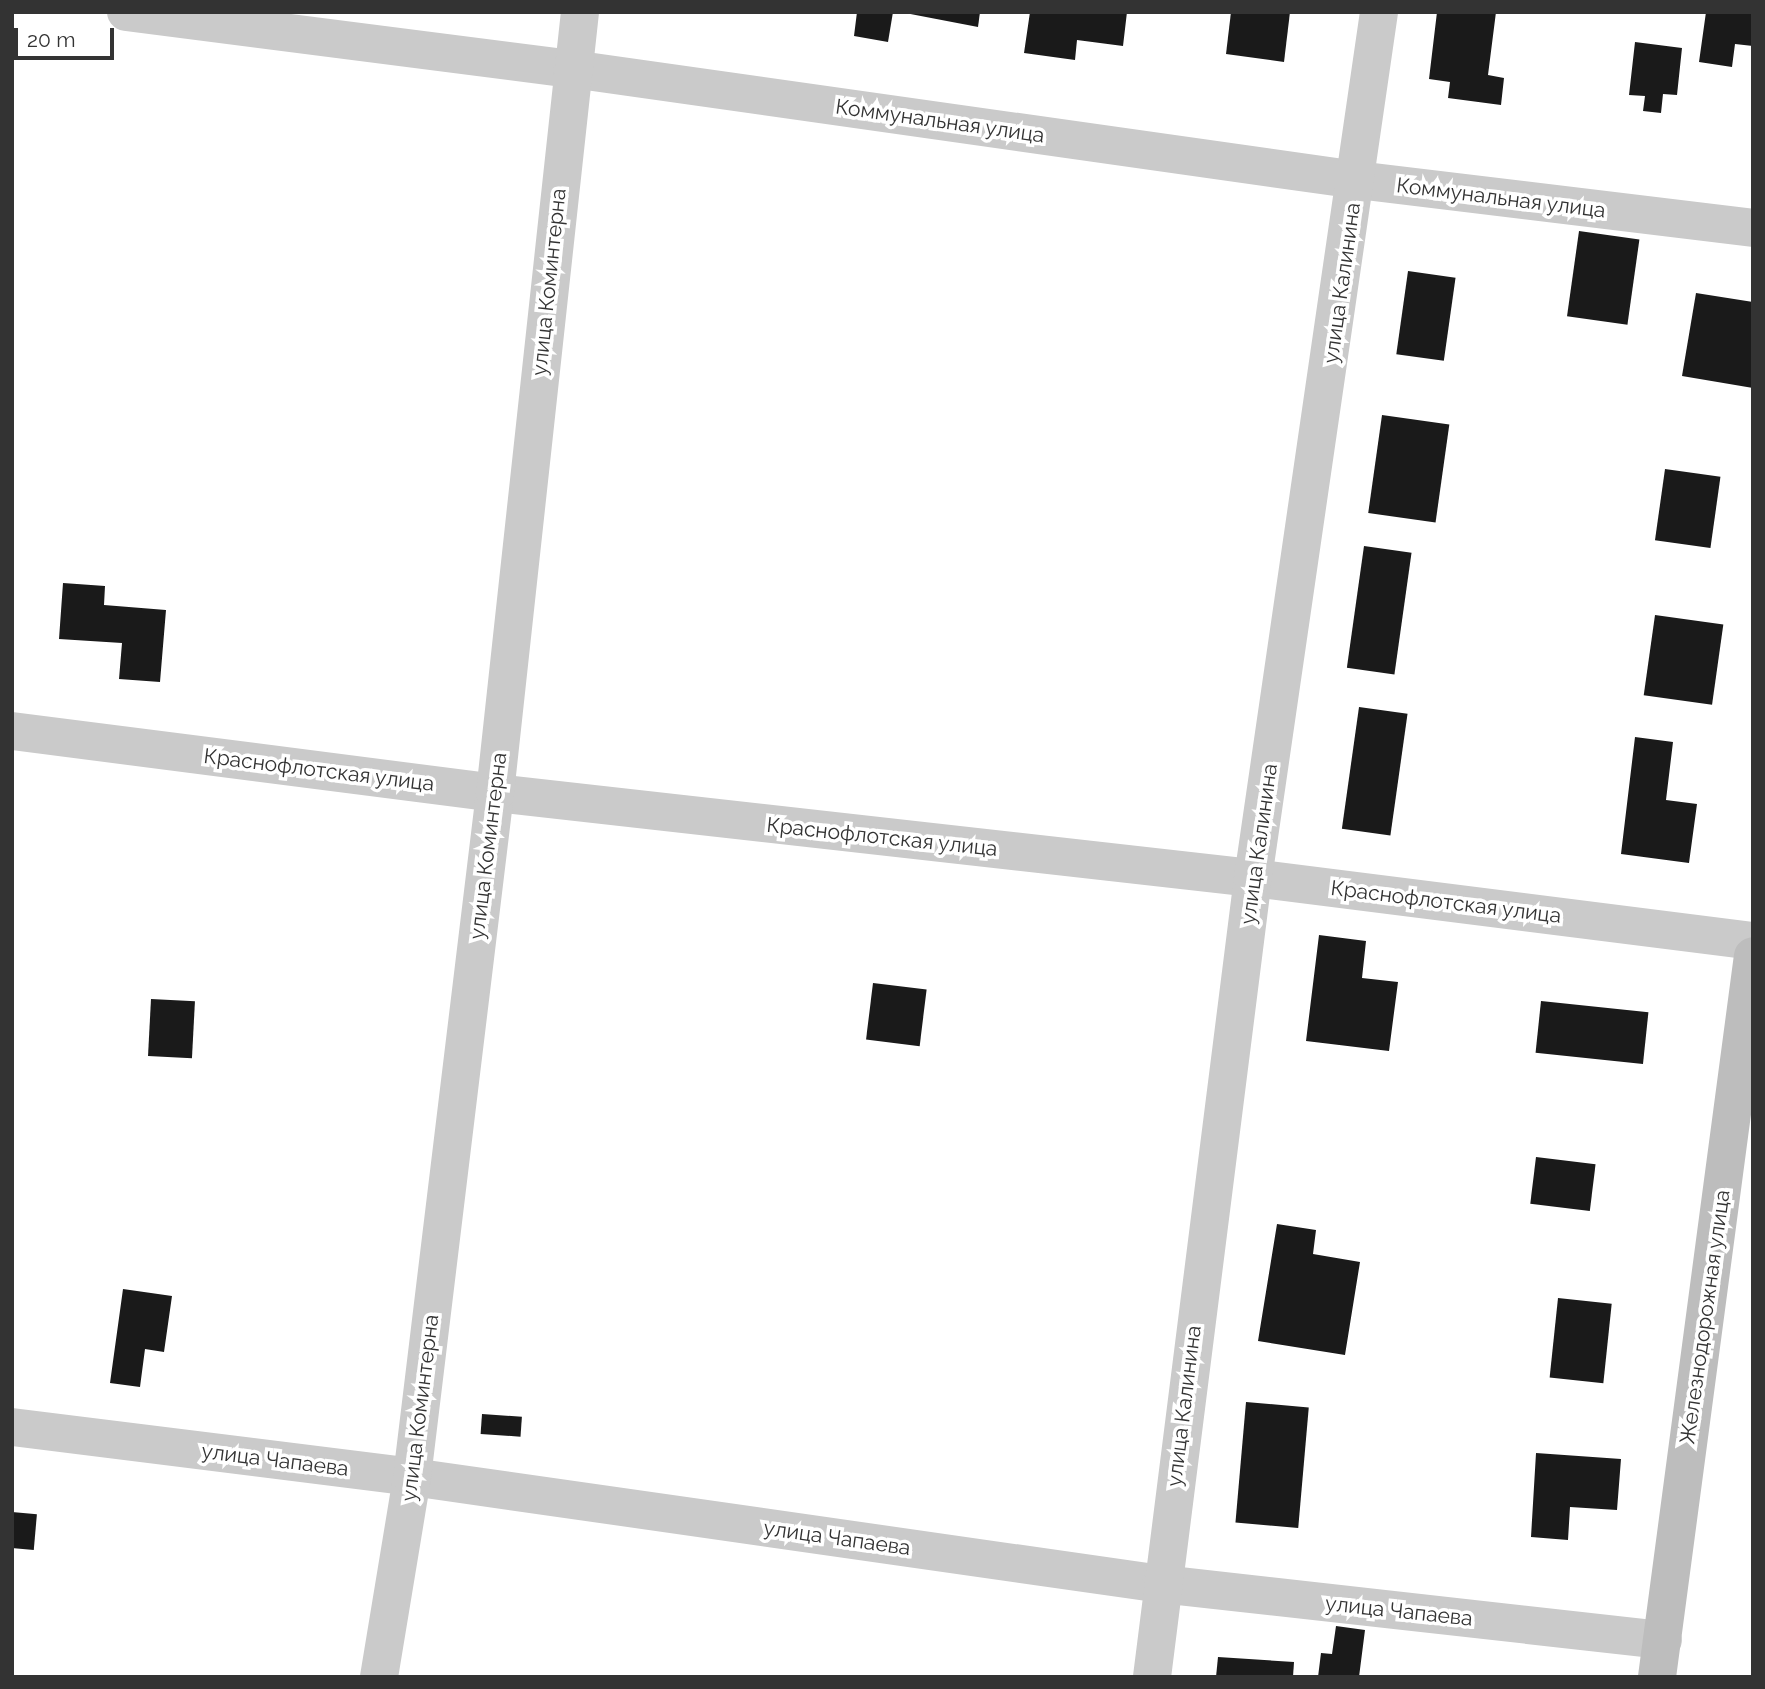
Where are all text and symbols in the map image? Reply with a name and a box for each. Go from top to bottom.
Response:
scale bar [18,14,117,58]
text: 20 m [27,27,75,52]
street label: Коммунальная улица [834,94,1046,148]
street label: Коммунальная улица [1395,173,1607,223]
street label: улица Коминтерна [527,187,571,377]
street label: улица Калинина [1318,201,1366,365]
street label: Краснофлотская улица [202,743,436,797]
street label: улица Коминтерна [464,751,512,941]
street label: улица Калинина [1235,762,1283,926]
street label: Краснофлотская улица [765,812,999,862]
street label: Краснофлотская улица [1329,875,1563,929]
street label: Железнодорожная улица [1675,1188,1735,1446]
street label: улица Коминтерна [396,1313,444,1503]
street label: улица Калинина [1162,1324,1206,1488]
street label: улица Чапаева [200,1438,350,1482]
street label: улица Чапаева [762,1515,912,1561]
street label: улица Чапаева [1324,1591,1474,1631]

